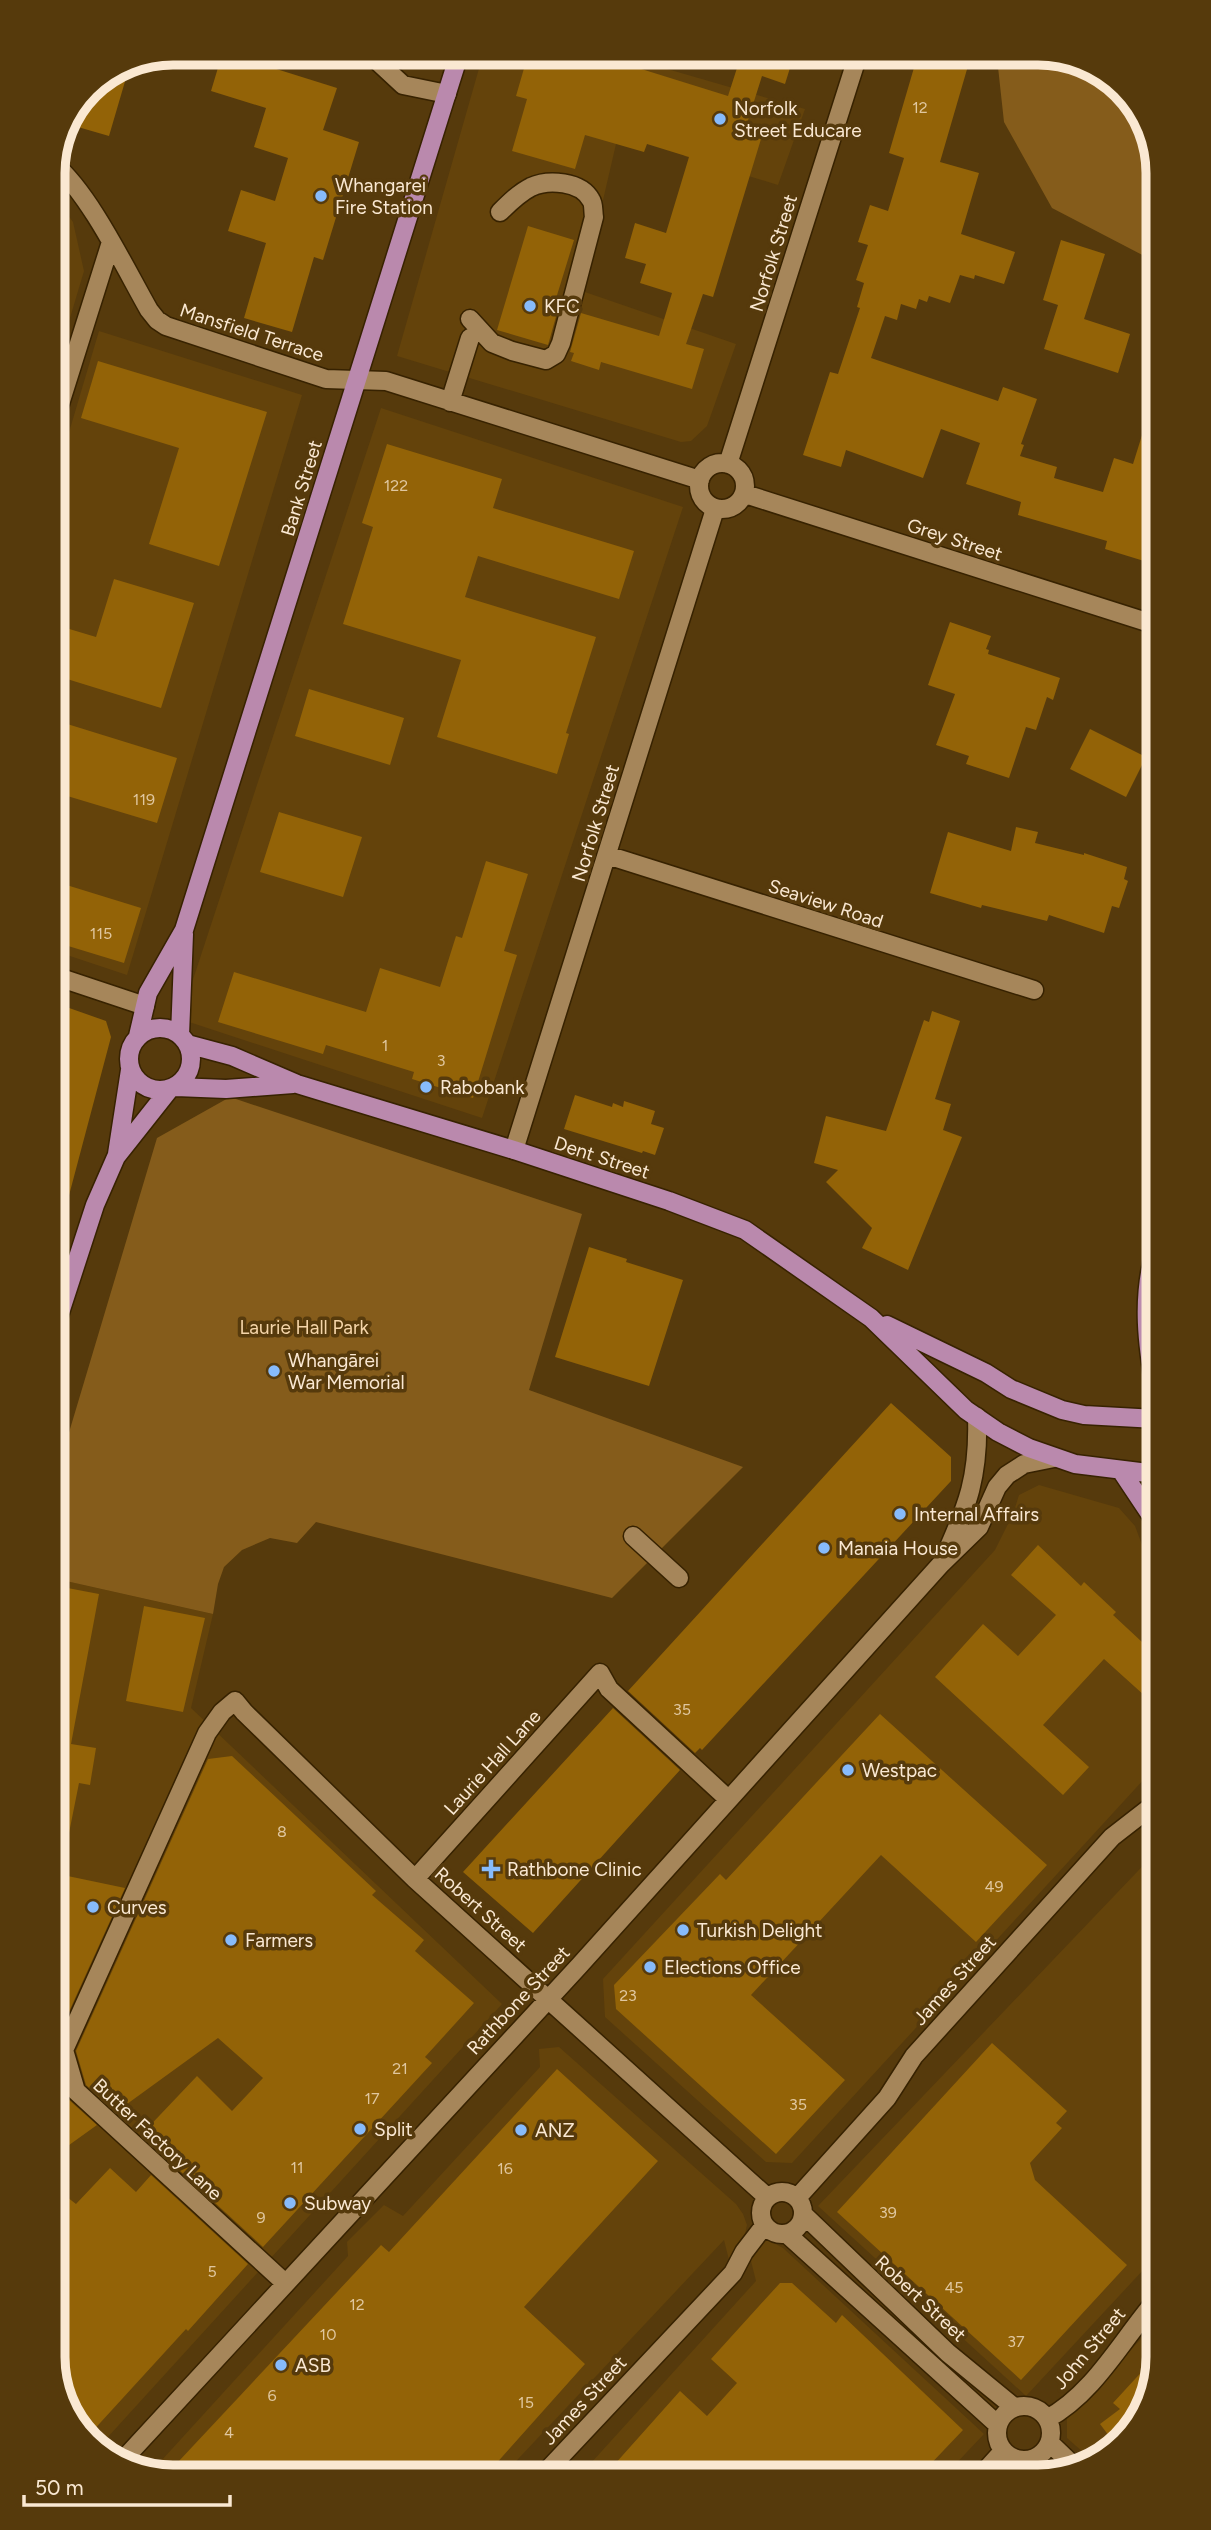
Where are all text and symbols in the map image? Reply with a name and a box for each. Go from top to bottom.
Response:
place label: Norfolk Street Educare [734,97,862,142]
house number: 12 [912,98,928,117]
marker: Norfolk Street Educare [712,111,728,127]
place label: Whangarei Fire Station [335,174,433,219]
marker: Whangarei Fire Station [313,188,329,204]
street label: Norfolk Street [745,192,802,315]
place label: KFC [544,295,580,318]
street label: Mansfield Terrace [177,298,327,367]
marker: KFC [522,298,538,314]
street label: Bank Street [276,437,327,539]
house number: 122 [384,476,408,495]
street label: Grey Street [904,513,1005,566]
street label: Norfolk Street [567,762,624,885]
house number: 119 [133,790,155,809]
street label: Seaview Road [766,874,886,933]
house number: 115 [90,924,112,943]
house number: 1 [382,1036,388,1055]
house number: 3 [437,1051,445,1070]
place label: Rabobank [440,1076,525,1099]
marker: Rabobank [418,1079,434,1095]
street label: Dent Street [551,1131,653,1184]
park label: Laurie Hall Park [239,1316,369,1339]
place label: Whangārei War Memorial [288,1349,405,1394]
marker: Whangārei War Memorial [266,1363,282,1379]
place label: Internal Affairs [914,1503,1039,1526]
marker: Internal Affairs [892,1506,908,1522]
place label: Manaia House [838,1537,958,1560]
marker: Manaia House [816,1540,832,1556]
house number: 35 [673,1700,691,1719]
street label: Laurie Hall Lane [439,1705,546,1820]
place label: Westpac [862,1759,937,1782]
marker: Westpac [840,1762,856,1778]
house number: 8 [277,1822,287,1841]
place label: Rathbone Clinic [507,1858,642,1881]
marker: Rathbone Clinic [481,1859,501,1879]
street label: Robert Street [430,1862,531,1957]
house number: 49 [985,1877,1004,1896]
place label: Curves [107,1896,167,1919]
marker: Curves [85,1899,101,1915]
place label: Turkish Delight [697,1919,822,1942]
marker: Turkish Delight [675,1922,691,1938]
place label: Farmers [245,1929,313,1952]
street label: James Street [908,1931,1001,2030]
marker: Farmers [223,1932,239,1948]
street label: Rathbone Street [462,1941,575,2060]
place label: Elections Office [664,1956,801,1979]
marker: Elections Office [642,1959,658,1975]
house number: 23 [619,1986,637,2005]
house number: 21 [392,2059,408,2078]
street label: Butter Factory Lane [88,2074,227,2205]
house number: 17 [364,2089,380,2108]
house number: 35 [789,2095,807,2114]
place label: Split [374,2118,413,2141]
place label: ANZ [535,2119,575,2142]
marker: Split [352,2121,368,2137]
marker: ANZ [513,2122,529,2138]
house number: 11 [290,2158,304,2177]
house number: 16 [497,2159,513,2178]
place label: Subway [304,2192,371,2215]
marker: Subway [282,2195,298,2211]
house number: 39 [879,2203,897,2222]
house number: 9 [256,2208,266,2227]
street label: Robert Street [870,2250,971,2346]
house number: 5 [207,2262,217,2281]
house number: 45 [944,2278,964,2297]
house number: 12 [349,2295,365,2314]
street label: John Street [1048,2303,1130,2394]
house number: 10 [320,2325,336,2344]
house number: 37 [1007,2332,1025,2351]
street label: James Street [538,2351,631,2449]
place label: ASB [295,2354,331,2377]
marker: ASB [273,2357,289,2373]
house number: 6 [267,2386,277,2405]
house number: 15 [518,2393,534,2412]
house number: 4 [224,2423,234,2442]
scale bar [24,2464,231,2508]
text: 50 m [35,2475,84,2500]

